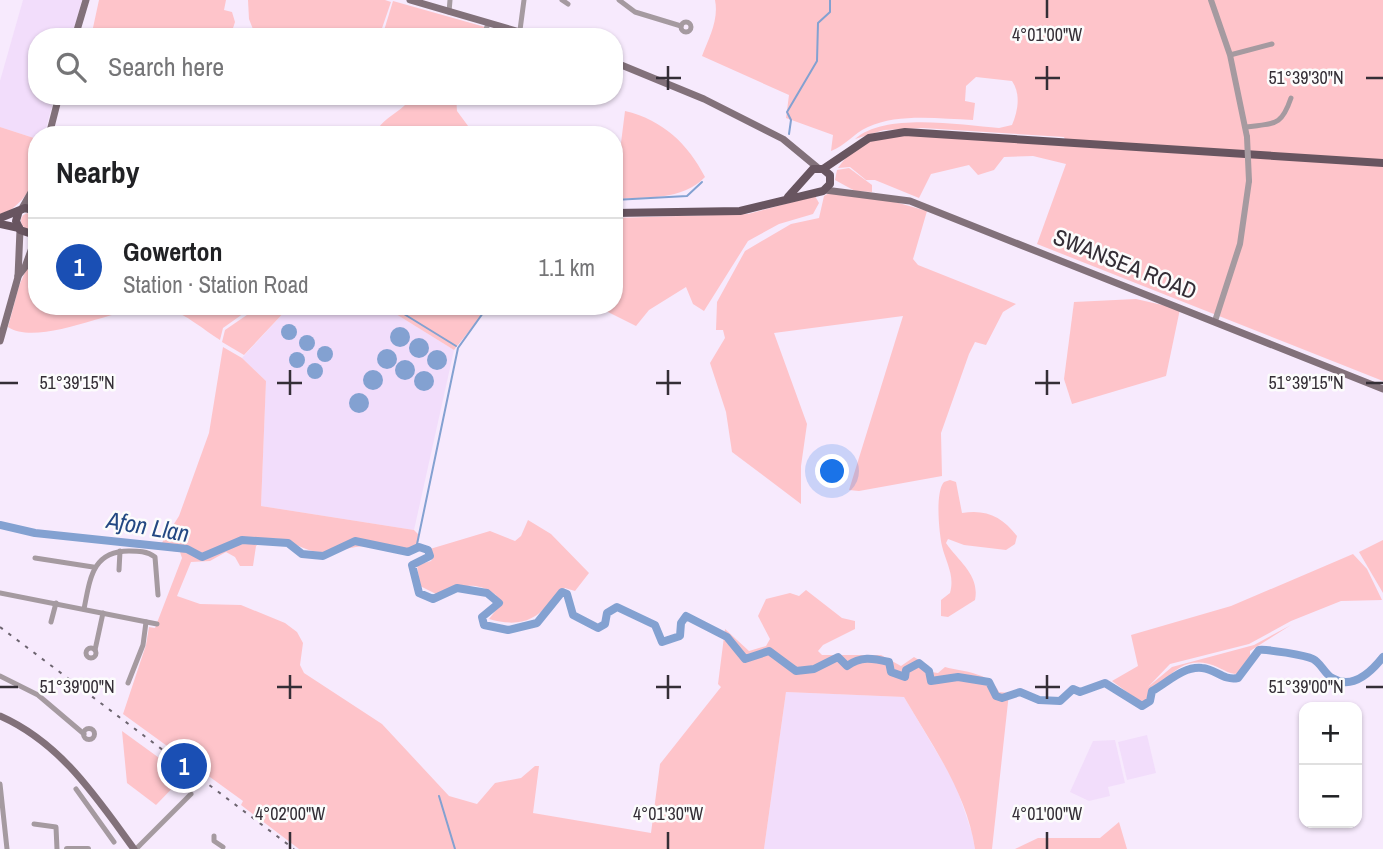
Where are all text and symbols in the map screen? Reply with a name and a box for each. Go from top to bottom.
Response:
text: 4°01'00"W [1012,22,1082,47]
search box [28,28,623,105]
icon: search [52,48,90,86]
text: Search here [108,49,224,84]
text: 51°39'30"N [1268,65,1344,90]
text: Nearby [56,152,139,192]
street label: SWANSEA ROAD [1049,221,1202,306]
text: Gowerton [123,234,223,269]
text: 1 [74,252,84,283]
text: 1.1 km [538,252,595,283]
text: Station · Station Road [123,269,309,300]
text: 51°39'15"N [39,370,115,395]
text: 51°39'15"N [1268,370,1344,395]
your location [815,454,849,488]
water label: Afon Llan [103,503,192,549]
text: 51°39'00"N [39,674,115,699]
text: 51°39'00"N [1268,674,1344,699]
map controls [1299,702,1362,828]
button: + [1299,702,1362,765]
pin: 1 [161,740,207,792]
button: − [1299,765,1362,828]
text: 4°02'00"W [255,801,325,826]
text: 4°01'30"W [633,801,703,826]
text: 4°01'00"W [1012,801,1082,826]

